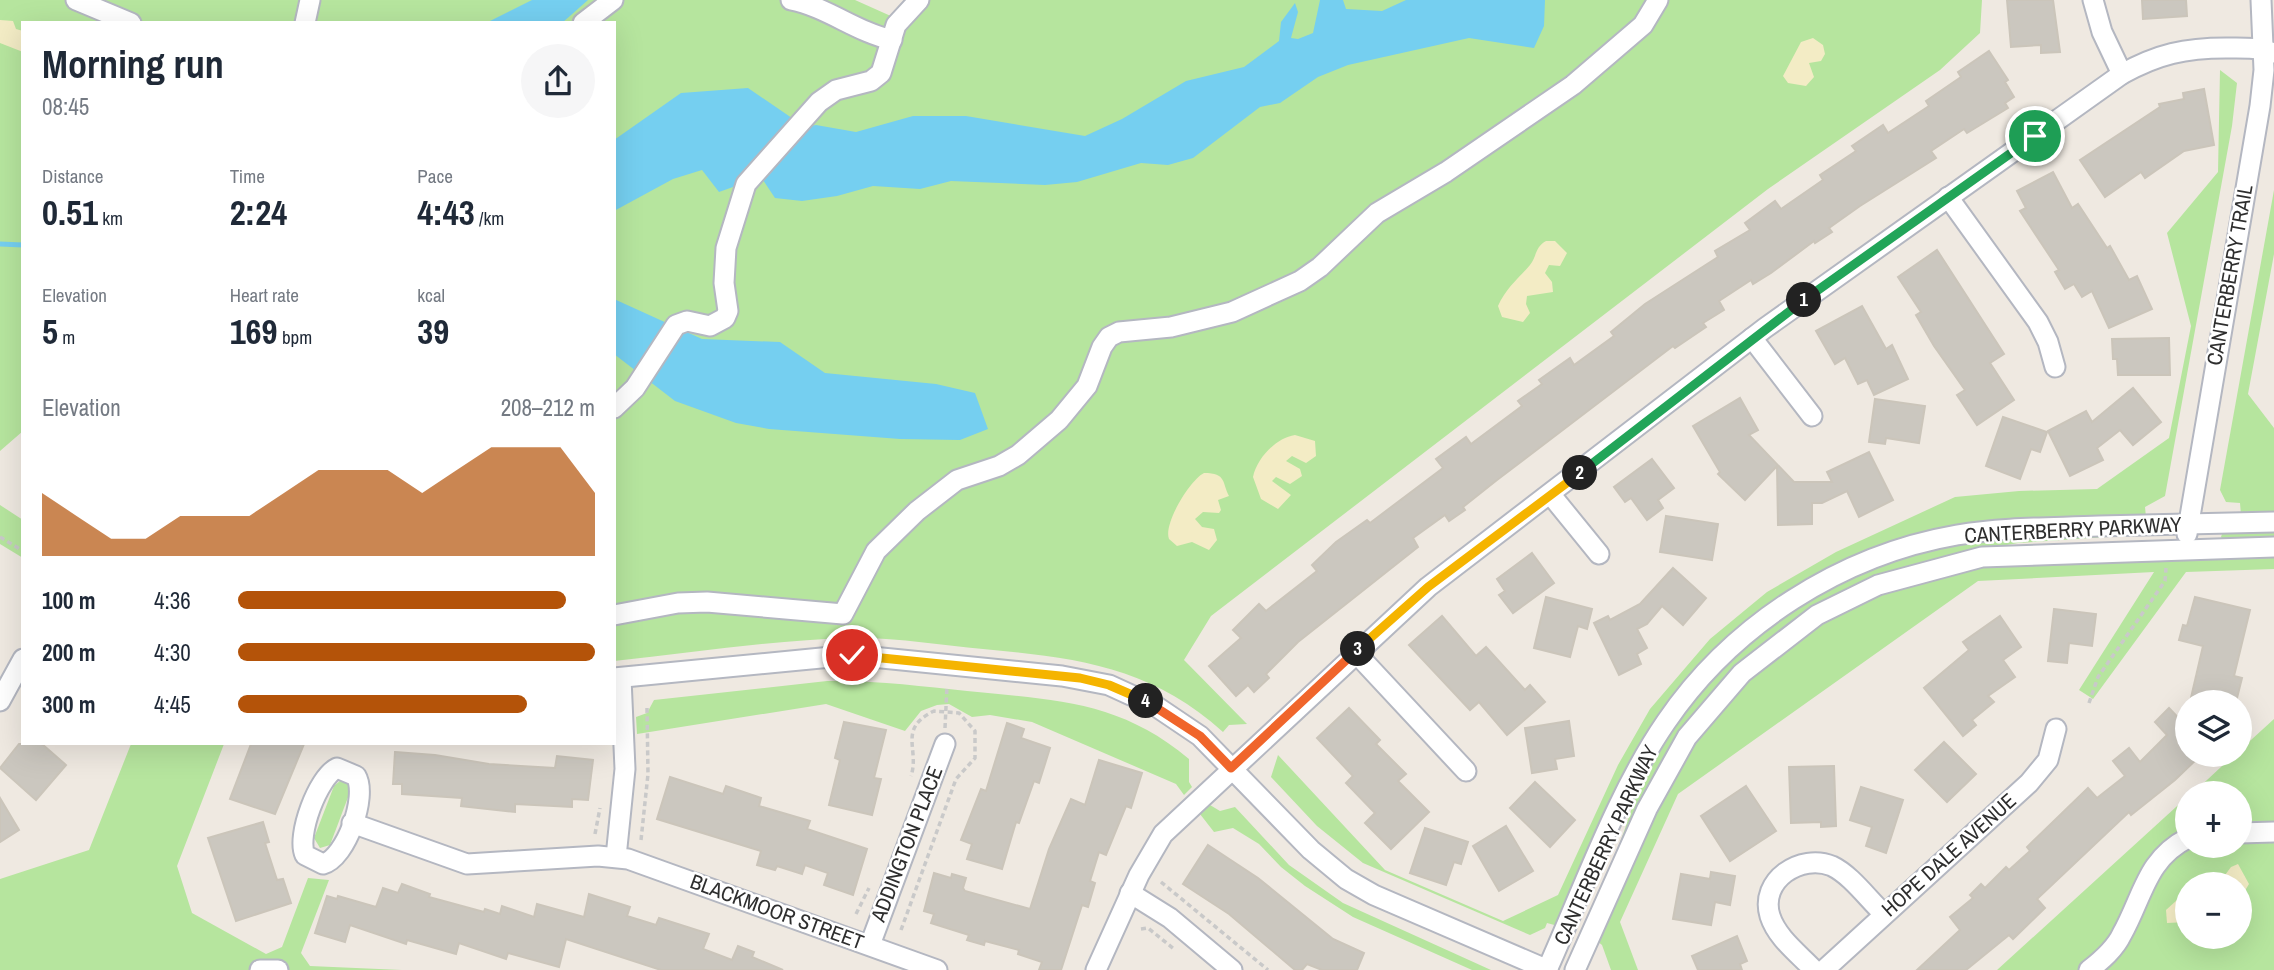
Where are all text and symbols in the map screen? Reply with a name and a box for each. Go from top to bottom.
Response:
text: Morning run [42,39,224,90]
button: share [521,44,595,118]
text: 08:45 [42,91,89,122]
pin [2005,106,2065,166]
icon: arrive [2016,117,2054,155]
text: Distance [42,163,103,189]
text: Time [230,163,265,189]
text: Pace [417,163,453,189]
street label: CANTERBERRY TRAIL [2199,182,2260,367]
text: 0.51 [42,189,98,236]
text: 2:24 [230,189,287,236]
text: 4:43 [417,189,475,236]
text: km [98,205,123,231]
text: /km [475,205,504,231]
text: Elevation [42,282,107,308]
text: Heart rate [230,282,299,308]
text: kcal [417,282,445,308]
pin: 1 [1786,282,1822,318]
text: 1 [1799,286,1808,312]
text: 5 [42,308,58,355]
text: 169 [230,308,278,355]
text: 39 [417,308,449,355]
text: m [58,324,75,350]
text: bpm [278,324,312,350]
text: Elevation [42,392,121,423]
text: 208–212 m [501,392,595,423]
pin: 2 [1562,456,1598,490]
text: 2 [1575,459,1584,485]
street label: CANTERBERRY PARKWAY [1964,509,2183,550]
text: 100 m [42,585,95,616]
text: 4:36 [154,585,191,616]
pin [822,625,882,685]
pin: 3 [1340,632,1376,666]
text: 3 [1353,635,1362,661]
icon: check [833,636,871,674]
text: 200 m [42,637,95,668]
text: 4:30 [154,637,191,668]
pin: 4 [1128,684,1164,718]
text: 4 [1141,687,1150,713]
text: 300 m [42,689,95,720]
text: 4:45 [154,689,191,720]
map controls [2175,690,2252,949]
button: layers [2175,690,2252,767]
street label: CANTERBERRY PARKWAY [1546,740,1665,949]
street label: ADDINGTON PLACE [863,762,950,927]
button: + [2175,781,2252,858]
street label: HOPE DALE AVENUE [1875,786,2022,923]
street label: BLACKMOOR STREET [686,867,868,957]
button: − [2175,872,2252,949]

